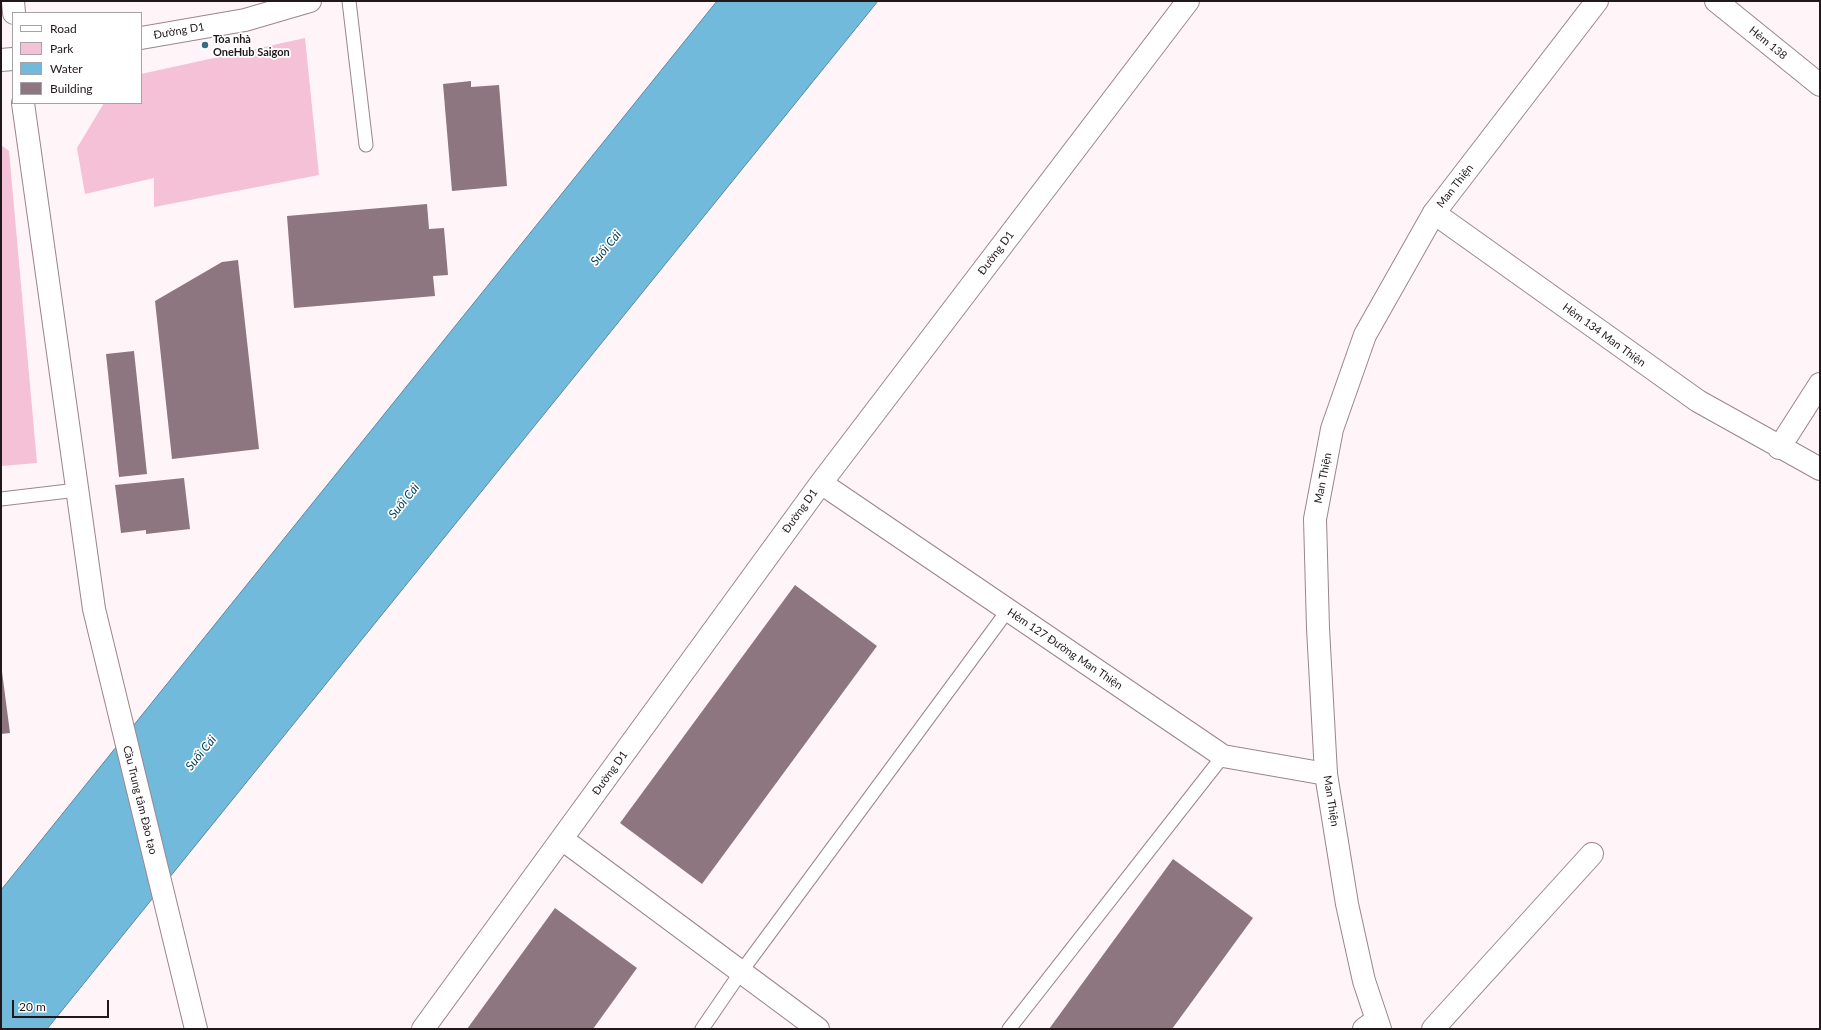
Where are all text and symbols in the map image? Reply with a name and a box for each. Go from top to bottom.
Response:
legend [12,12,142,104]
street label: Đường D1 [153,20,205,42]
text: Road [50,21,77,36]
street label: Hẻm 138 [1746,24,1790,62]
place label: Tòa nhà OneHub Saigon [213,32,290,58]
marker: Tòa nhà OneHub Saigon [200,40,210,50]
text: Park [50,41,73,56]
text: Water [50,61,83,76]
text: Building [50,81,93,96]
street label: Man Thiện [1434,162,1476,210]
water label: Suối Cái [588,228,624,268]
street label: Đường D1 [975,228,1017,278]
street label: Hẻm 134 Man Thiện [1560,300,1648,370]
street label: Man Thiện [1312,451,1334,505]
water label: Suối Cái [386,481,422,521]
street label: Đường D1 [780,486,820,536]
street label: Hẻm 127 Đường Man Thiện [1005,605,1125,693]
water label: Suối Cái [183,733,219,773]
street label: Cầu Trung tâm Đào tạo [120,744,160,856]
street label: Đường D1 [590,748,630,798]
street label: Man Thiện [1320,774,1342,828]
scale bar [14,992,111,1018]
text: 20 m [19,999,46,1014]

